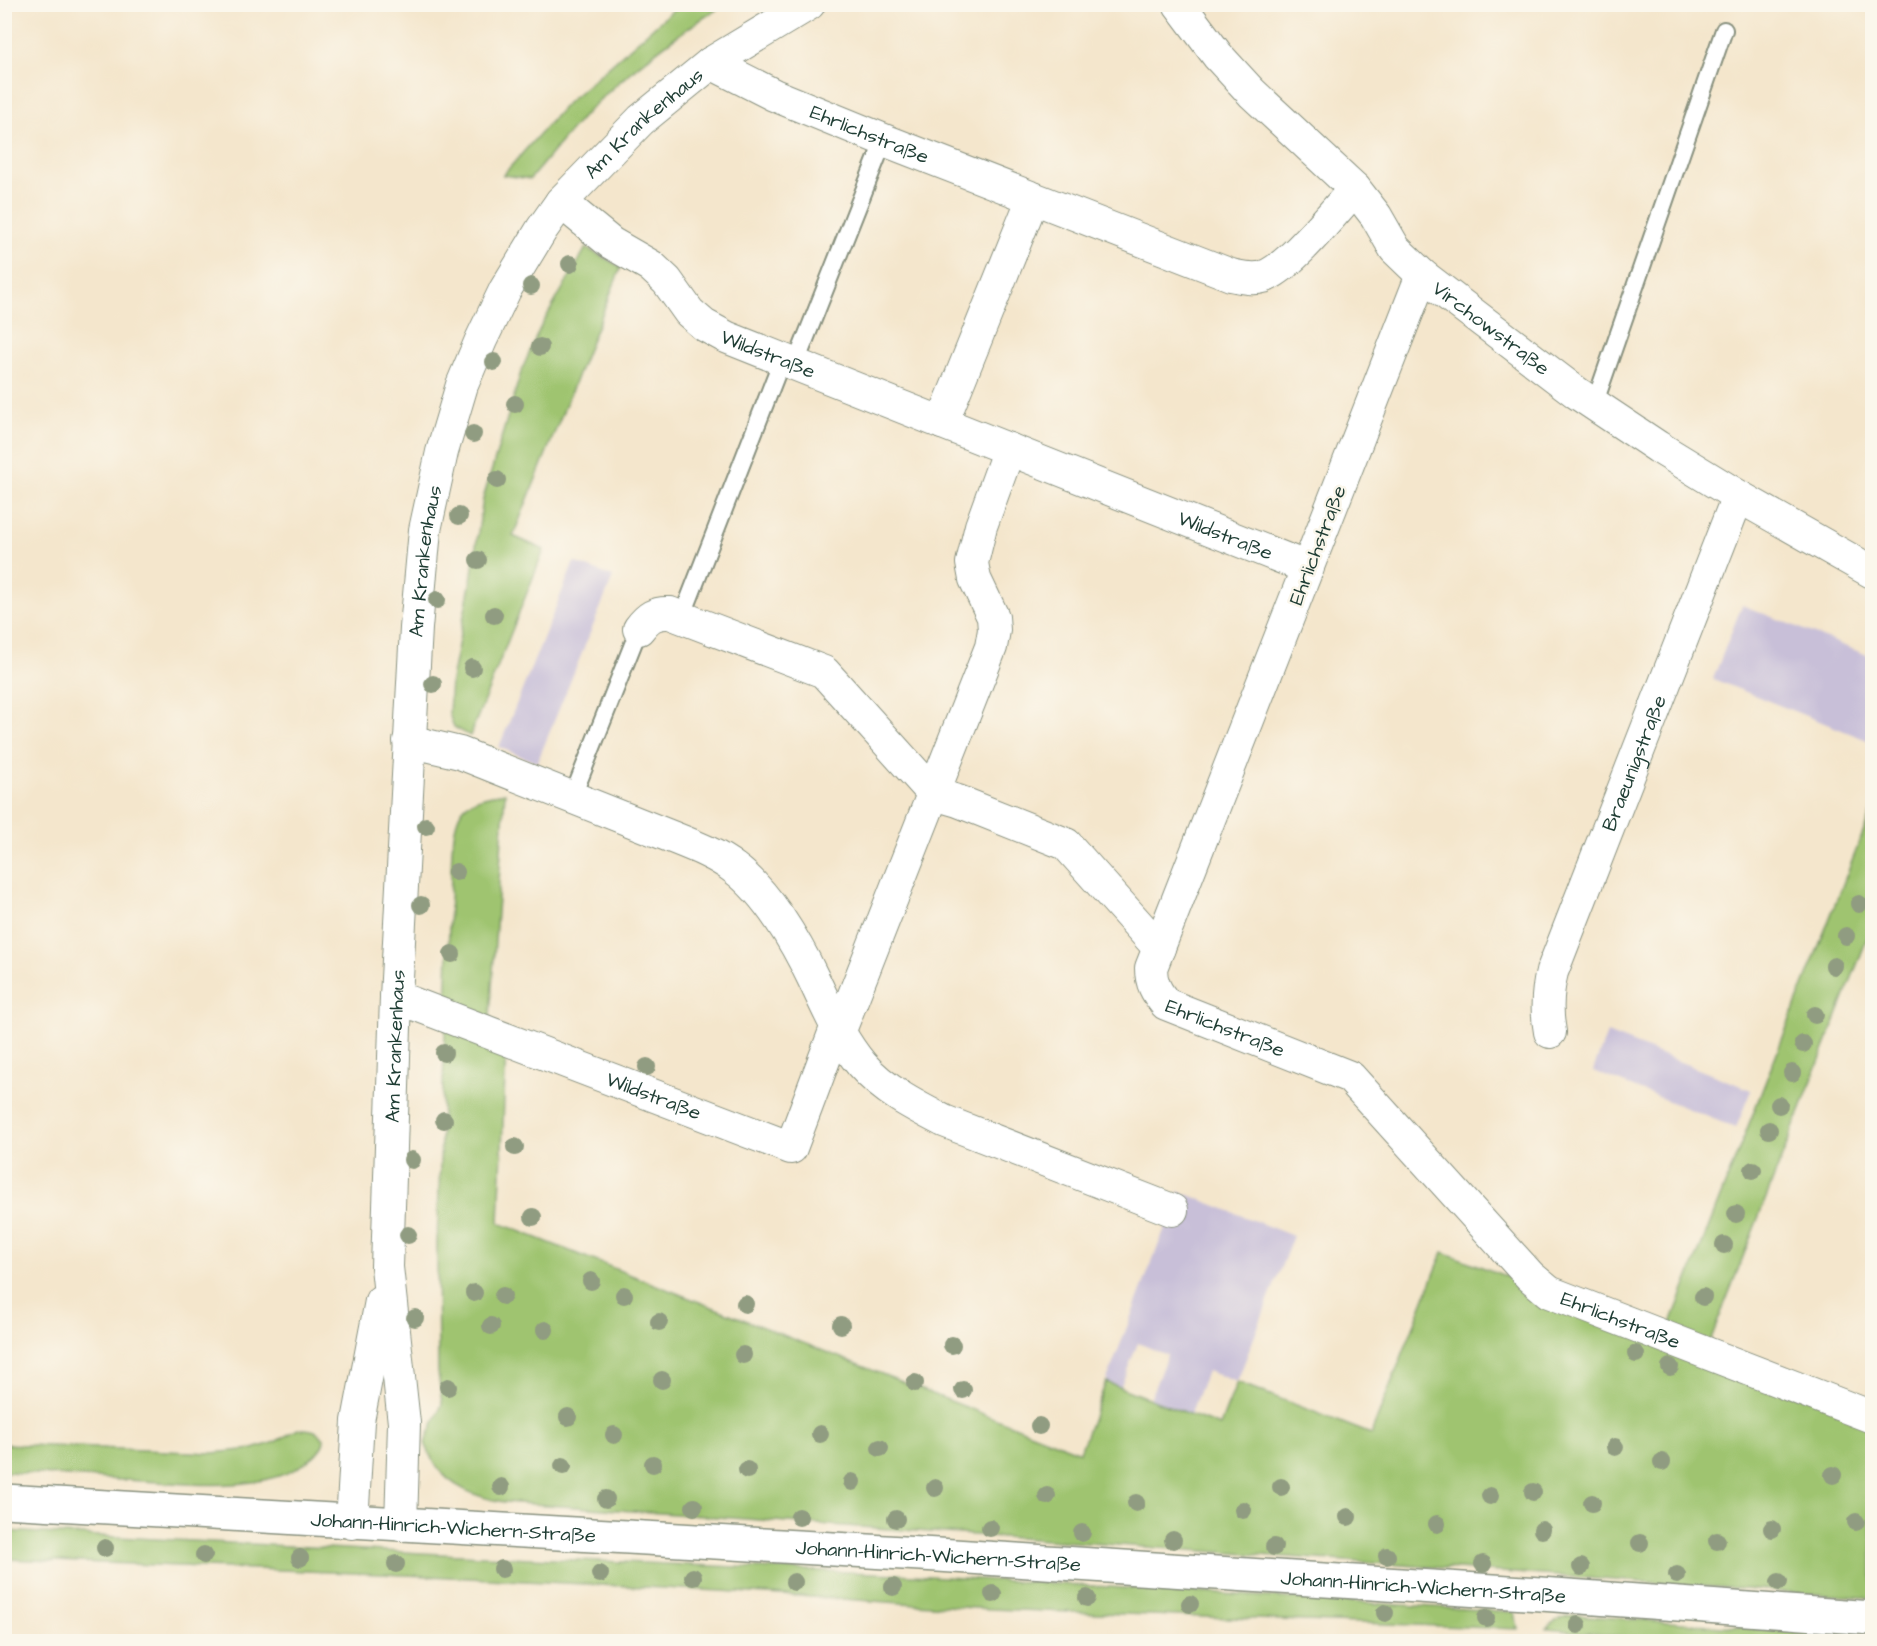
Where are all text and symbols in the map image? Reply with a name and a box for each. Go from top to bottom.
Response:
street label: Am Krankenhaus [578,62,710,185]
street label: Ehrlichstraße [806,98,933,171]
street label: Virchowstraße [1426,275,1555,383]
street label: Wildstraße [716,323,819,386]
street label: Ehrlichstraße [1282,481,1354,609]
street label: Am Krankenhaus [403,483,449,638]
street label: Wildstraße [1174,505,1277,568]
street label: Braeunigstraße [1595,691,1674,836]
street label: Am Krankenhaus [379,969,412,1123]
street label: Ehrlichstraße [1161,992,1289,1065]
street label: Wildstraße [602,1066,705,1127]
street label: Ehrlichstraße [1557,1285,1684,1357]
street label: Johann-Hinrich-Wichern-Straße [310,1506,597,1550]
street label: Johann-Hinrich-Wichern-Straße [795,1534,1082,1579]
street label: Johann-Hinrich-Wichern-Straße [1280,1564,1567,1611]

